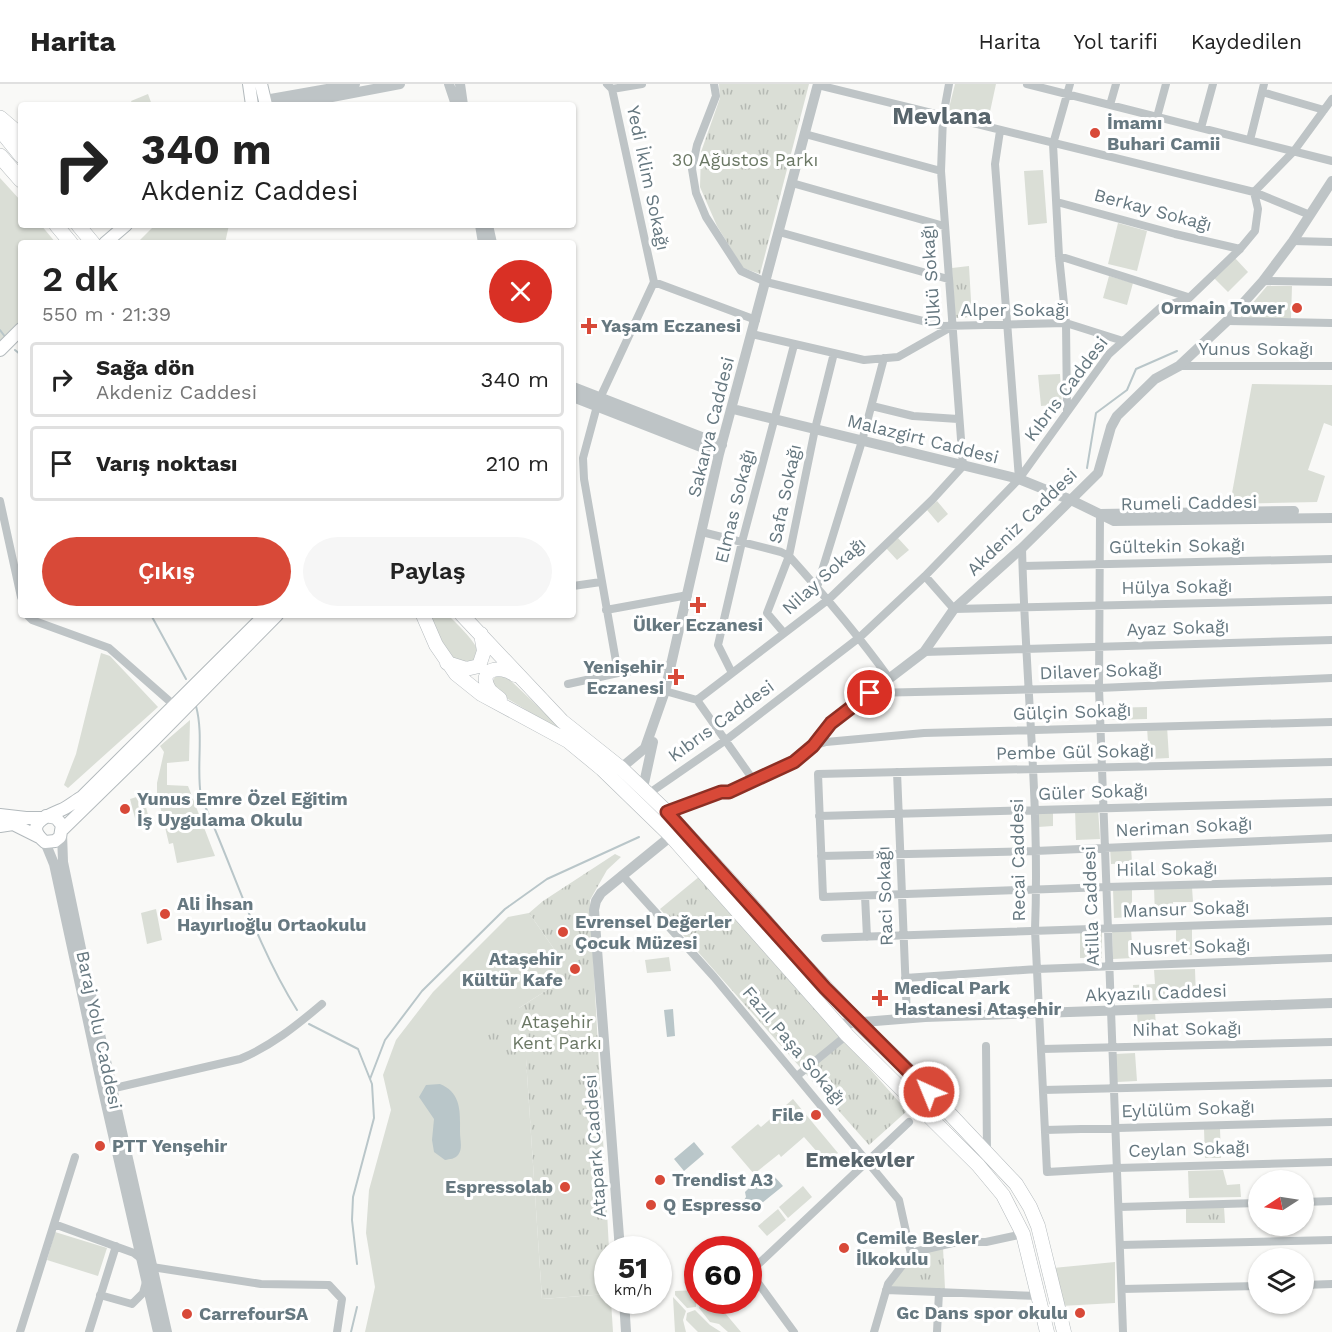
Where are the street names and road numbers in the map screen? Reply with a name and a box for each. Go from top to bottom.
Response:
street label: Yedi İklim Sokağı [623,104,674,252]
street label: Berkay Sokağı [1092,184,1214,235]
street label: Ülkü Sokağı [916,224,945,328]
street label: Alper Sokağı [960,299,1070,320]
street label: Kıbrıs Caddesi [1019,332,1112,445]
street label: Yunus Sokağı [1198,338,1314,359]
street label: Sakarya Caddesi [683,355,738,499]
street label: Malazgirt Caddesi [845,410,1001,467]
street label: Safa Sokağı [764,442,805,545]
street label: Elmas Sokağı [710,447,759,565]
street label: Akdeniz Caddesi [962,464,1081,580]
street label: Rumeli Caddesi [1121,491,1257,514]
street label: Nilay Sokağı [778,533,870,619]
street label: Gültekin Sokağı [1109,534,1245,557]
street label: Hülya Sokağı [1121,575,1233,598]
street label: Ayaz Sokağı [1126,615,1230,640]
street label: Dilaver Sokağı [1039,658,1163,683]
street label: Kıbrıs Caddesi [664,675,778,766]
street label: Gülçin Sokağı [1012,699,1132,724]
street label: Pembe Gül Sokağı [996,740,1154,763]
street label: Güler Sokağı [1038,779,1148,804]
street label: Recai Caddesi [1006,798,1029,922]
street label: Neriman Sokağı [1115,812,1253,841]
street label: Raci Sokağı [872,846,897,946]
street label: Atilla Caddesi [1078,846,1103,966]
street label: Hilal Sokağı [1116,857,1218,880]
street label: Mansur Sokağı [1122,896,1250,921]
street label: Nusret Sokağı [1129,934,1251,959]
street label: Baraj Yolu Caddesi [72,949,127,1111]
street label: Akyazılı Caddesi [1085,980,1227,1005]
street label: Fazıl Paşa Sokağı [738,982,850,1110]
street label: Nihat Sokağı [1132,1017,1242,1040]
street label: Atapark Caddesi [579,1074,610,1218]
street label: Eylülüm Sokağı [1121,1096,1255,1121]
street label: Ceylan Sokağı [1128,1136,1250,1161]

